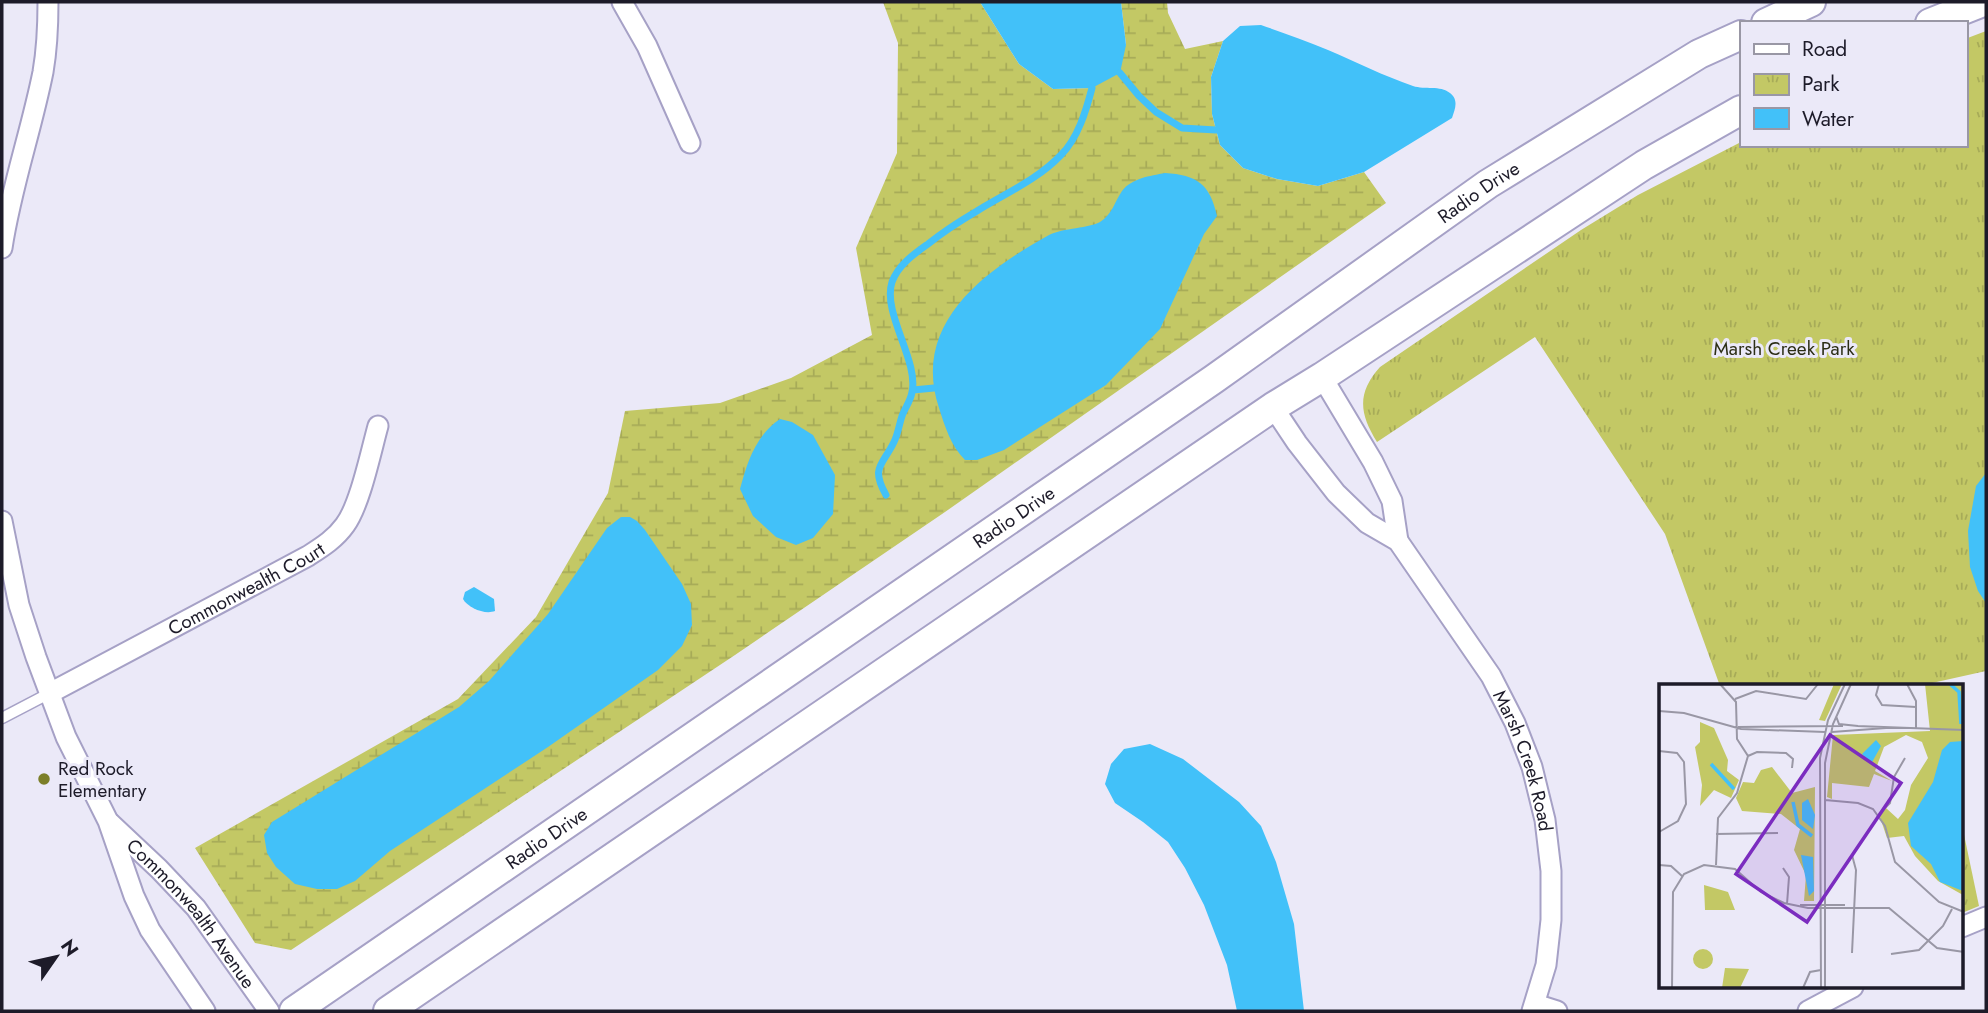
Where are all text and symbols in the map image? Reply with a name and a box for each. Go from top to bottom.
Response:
legend [1740,21,1967,147]
text: Road [1802,34,1847,64]
text: Park [1802,69,1840,99]
text: Water [1802,104,1855,134]
street label: Radio Drive [1432,154,1525,229]
park label: Marsh Creek Park [1713,335,1855,362]
street label: Radio Drive [967,479,1060,554]
street label: Commonwealth Court [163,535,330,642]
inset map [1659,684,1964,988]
street label: Marsh Creek Road [1487,685,1560,833]
place label: Red Rock Elementary [58,755,147,804]
marker: Red Rock Elementary [36,771,52,787]
street label: Radio Drive [500,800,593,875]
street label: Commonwealth Avenue [121,832,262,994]
north arrow [21,922,91,992]
text: N [54,934,85,962]

